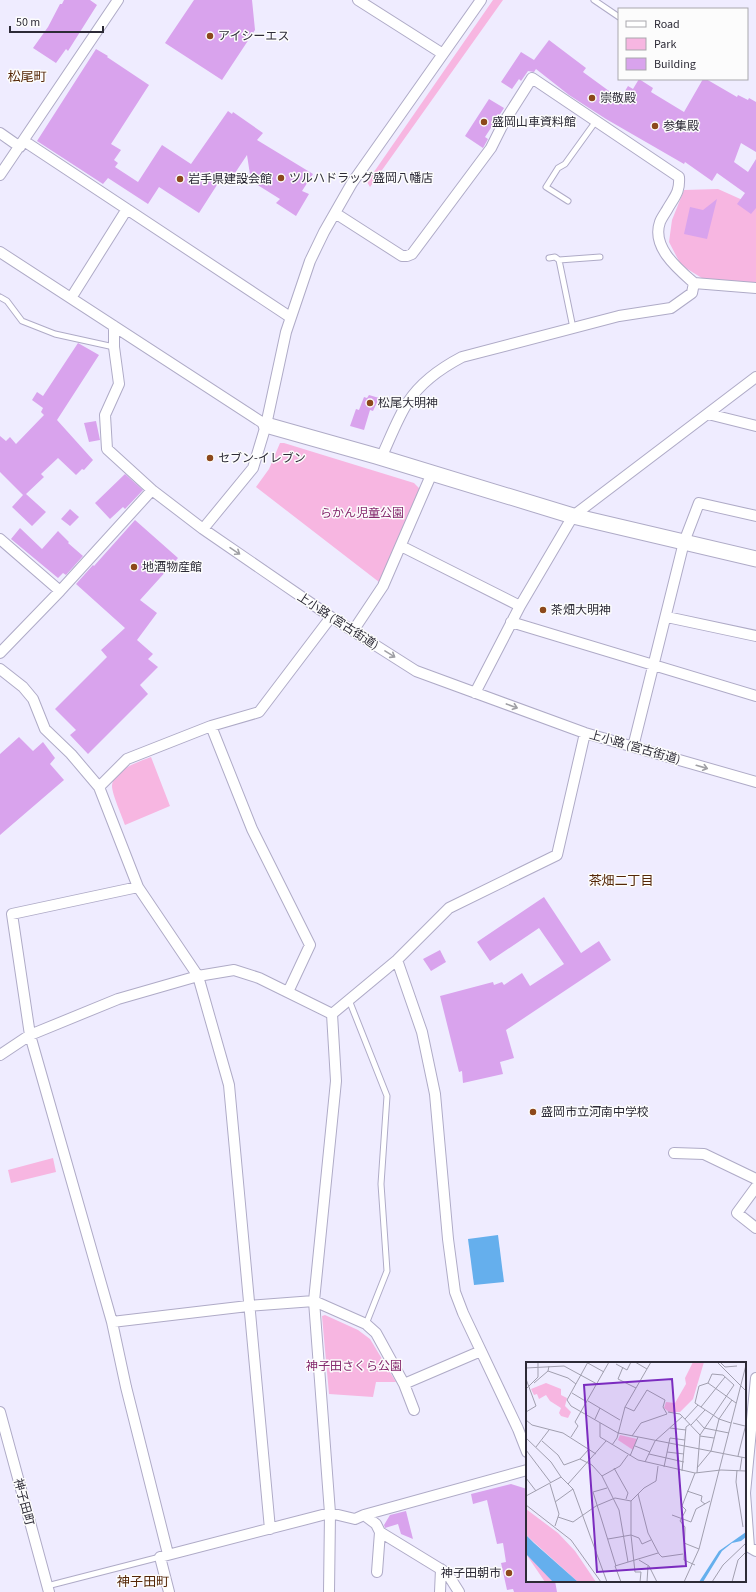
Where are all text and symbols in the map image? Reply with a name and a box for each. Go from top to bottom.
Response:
scale bar [10,8,103,34]
legend [618,8,748,80]
text: 50 m [16,14,40,31]
text: Road [654,16,680,33]
place label: アイシーエス [218,28,289,45]
marker: アイシーエス [205,31,215,41]
text: Park [654,36,676,53]
text: Building [654,56,696,73]
district label: 松尾町 [7,68,47,86]
place label: 崇敬殿 [600,90,636,107]
marker: 崇敬殿 [587,93,597,103]
place label: 盛岡山車資料館 [492,114,576,131]
marker: 盛岡山車資料館 [479,117,489,127]
place label: 参集殿 [663,118,699,135]
marker: 参集殿 [650,121,660,131]
place label: ツルハドラッグ盛岡八幡店 [289,170,433,187]
place label: 岩手県建設会館 [188,171,272,188]
marker: ツルハドラッグ盛岡八幡店 [276,173,286,183]
marker: 岩手県建設会館 [175,174,185,184]
place label: 松尾大明神 [378,395,438,412]
marker: 松尾大明神 [365,398,375,408]
place label: セブン-イレブン [218,450,306,467]
marker: セブン-イレブン [205,453,215,463]
park label: らかん児童公園 [320,505,404,522]
one-way arrow [229,547,240,555]
place label: 地酒物産館 [142,559,202,576]
marker: 地酒物産館 [129,562,139,572]
street label: 上小路 (宮古街道) [294,589,382,654]
place label: 茶畑大明神 [551,602,611,619]
marker: 茶畑大明神 [538,605,548,615]
one-way arrow [384,650,395,659]
one-way arrow [505,703,517,711]
street label: 上小路 (宮古街道) [587,726,682,769]
one-way arrow [695,763,708,771]
district label: 茶畑二丁目 [588,872,654,890]
place label: 盛岡市立河南中学校 [541,1104,649,1121]
marker: 盛岡市立河南中学校 [528,1107,538,1117]
park label: 神子田さくら公園 [306,1358,402,1375]
inset map [526,1362,746,1582]
street label: 神子田町 [9,1477,38,1528]
place label: 神子田朝市 [441,1565,501,1582]
marker: 神子田朝市 [504,1568,514,1578]
district label: 神子田町 [117,1573,169,1591]

